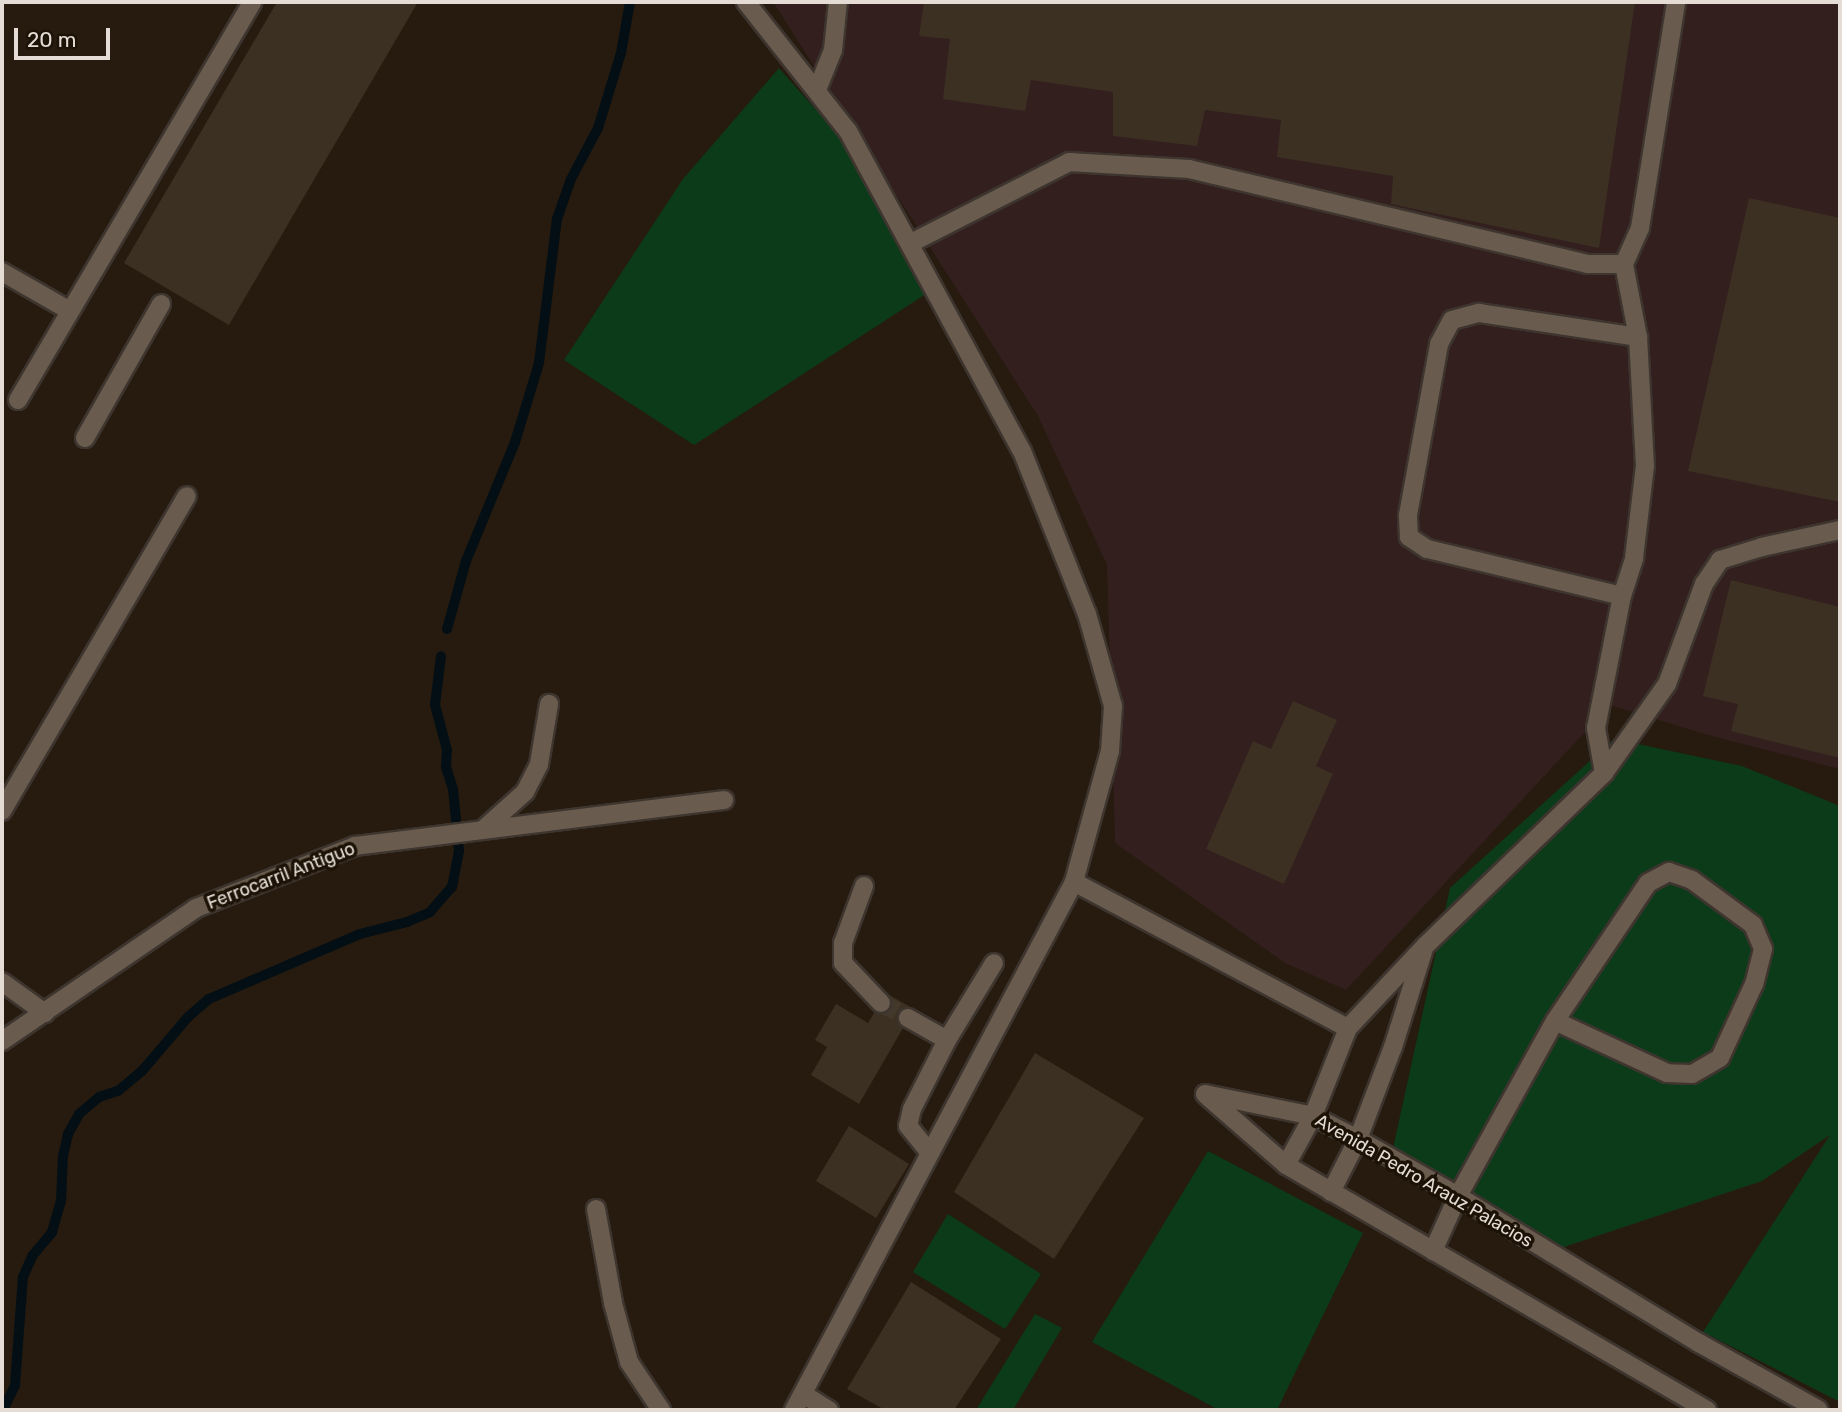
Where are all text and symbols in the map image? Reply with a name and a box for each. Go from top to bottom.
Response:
scale bar [18,14,114,58]
text: 20 m [27,27,76,52]
street label: Ferrocarril Antiguo [204,838,358,914]
street label: Avenida Pedro Arauz Palacios [1311,1110,1537,1252]

